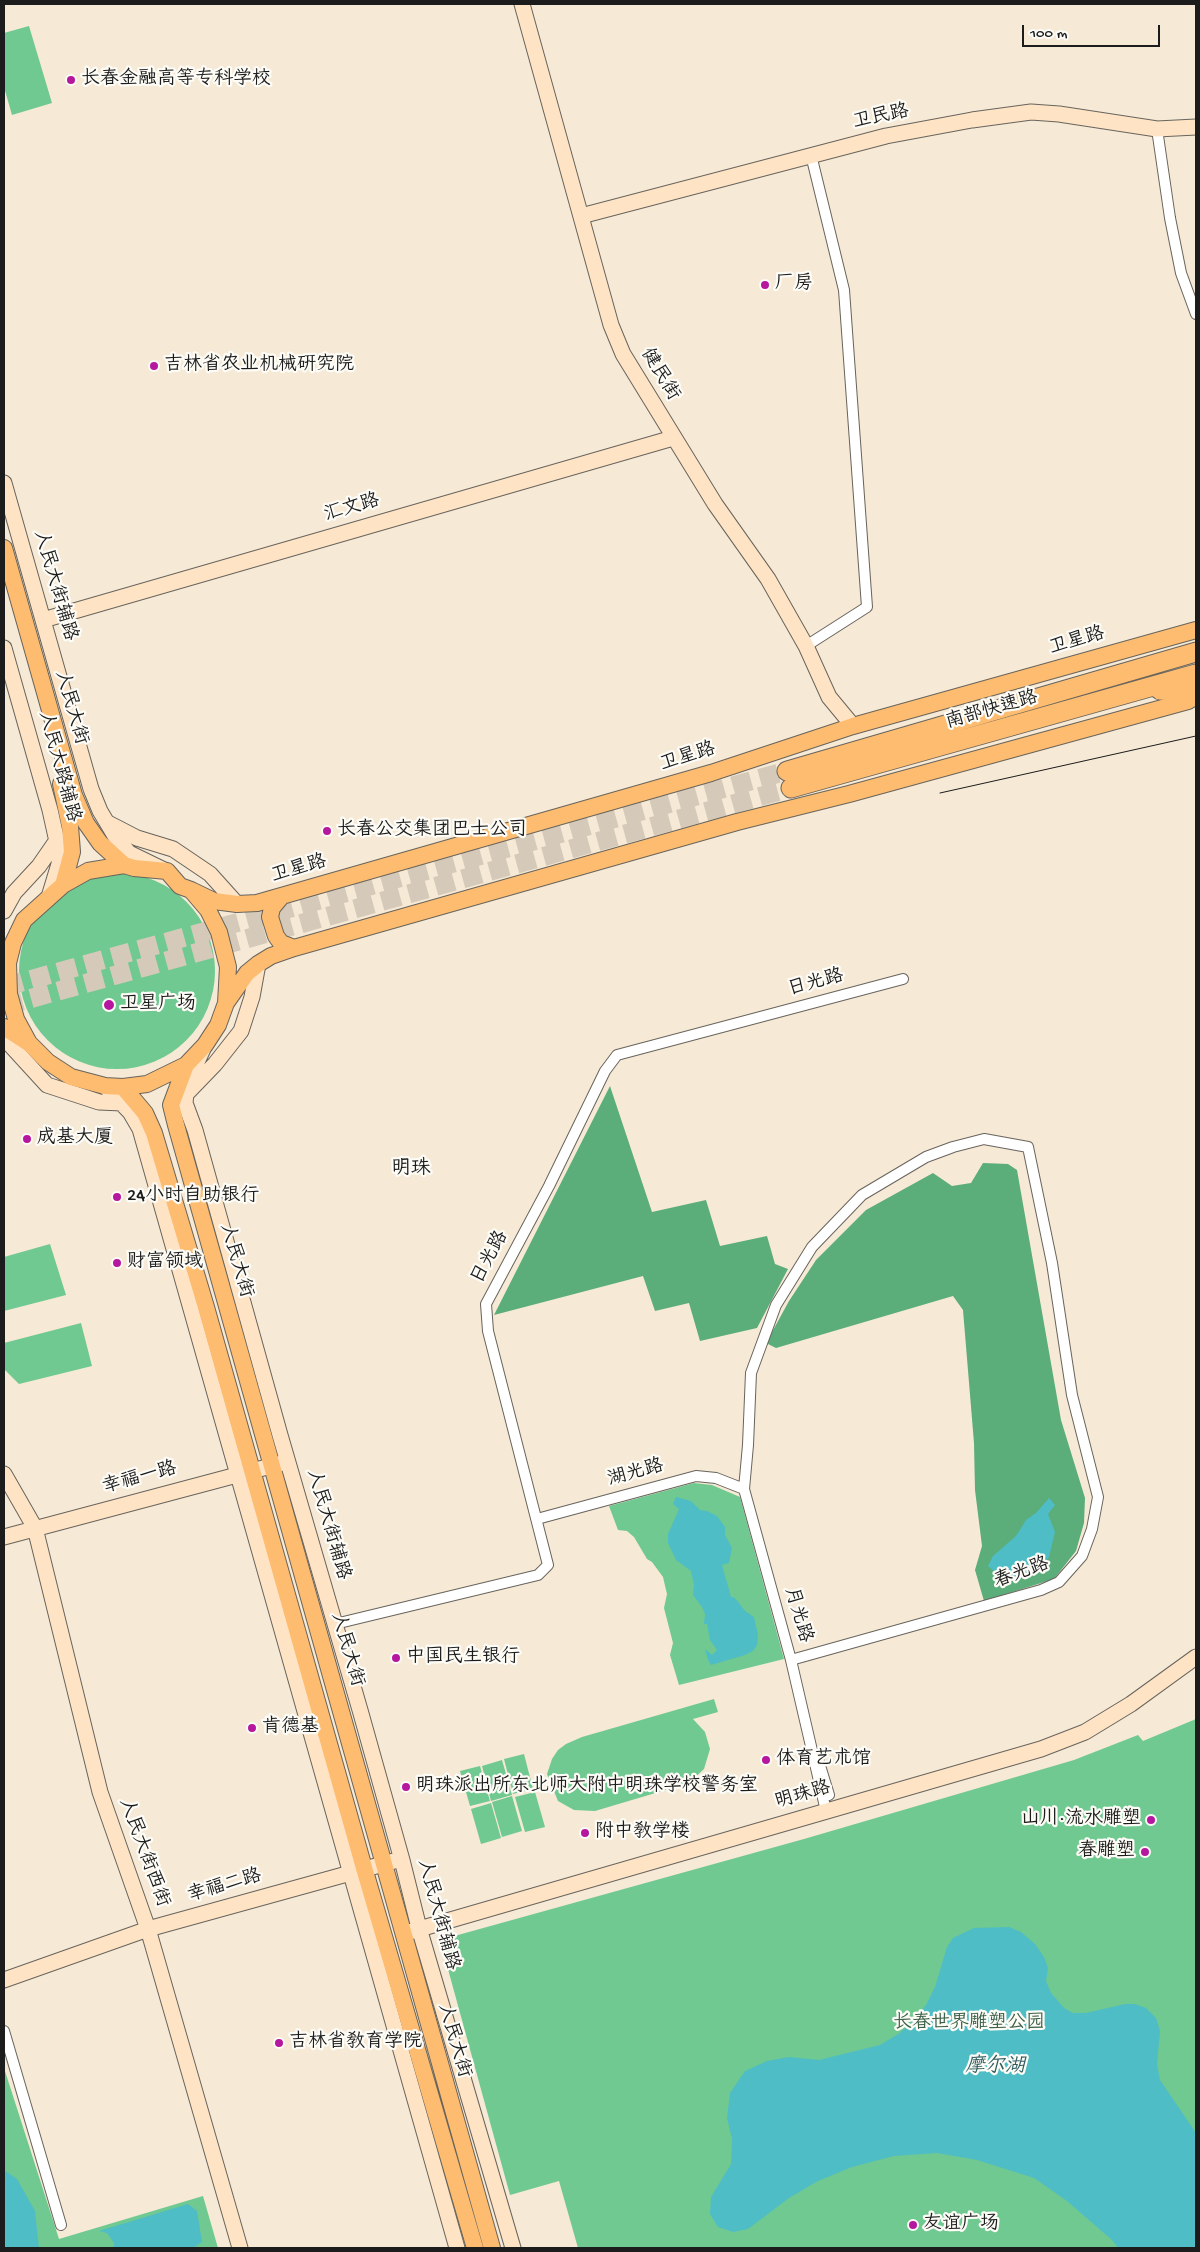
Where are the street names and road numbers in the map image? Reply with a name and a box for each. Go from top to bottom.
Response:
street label: 卫民路 [851,101,911,135]
street label: 健民街 [635,345,683,405]
street label: 汇文路 [321,490,383,528]
street label: 人民大街辅路 [27,528,81,644]
street label: 卫星路 [1046,623,1108,661]
street label: 人民大街 [49,668,91,748]
street label: 南部快速路 [943,687,1041,735]
street label: 人民大路辅路 [32,709,84,825]
street label: 卫星路 [657,739,719,777]
street label: 卫星路 [268,851,330,889]
street label: 日光路 [786,966,846,1002]
street label: 人民大街 [214,1221,256,1301]
street label: 日光路 [468,1227,514,1289]
street label: 湖光路 [606,1456,666,1492]
street label: 幸福一路 [100,1458,180,1500]
street label: 人民大街辅路 [300,1467,354,1583]
street label: 春光路 [991,1554,1053,1594]
street label: 月光路 [778,1584,816,1646]
street label: 人民大街 [325,1610,367,1690]
street label: 明珠路 [772,1777,834,1815]
street label: 人民大街西街 [113,1796,173,1910]
street label: 人民大街辅路 [411,1857,463,1973]
street label: 幸福二路 [185,1866,265,1908]
street label: 人民大街 [432,2001,474,2081]

